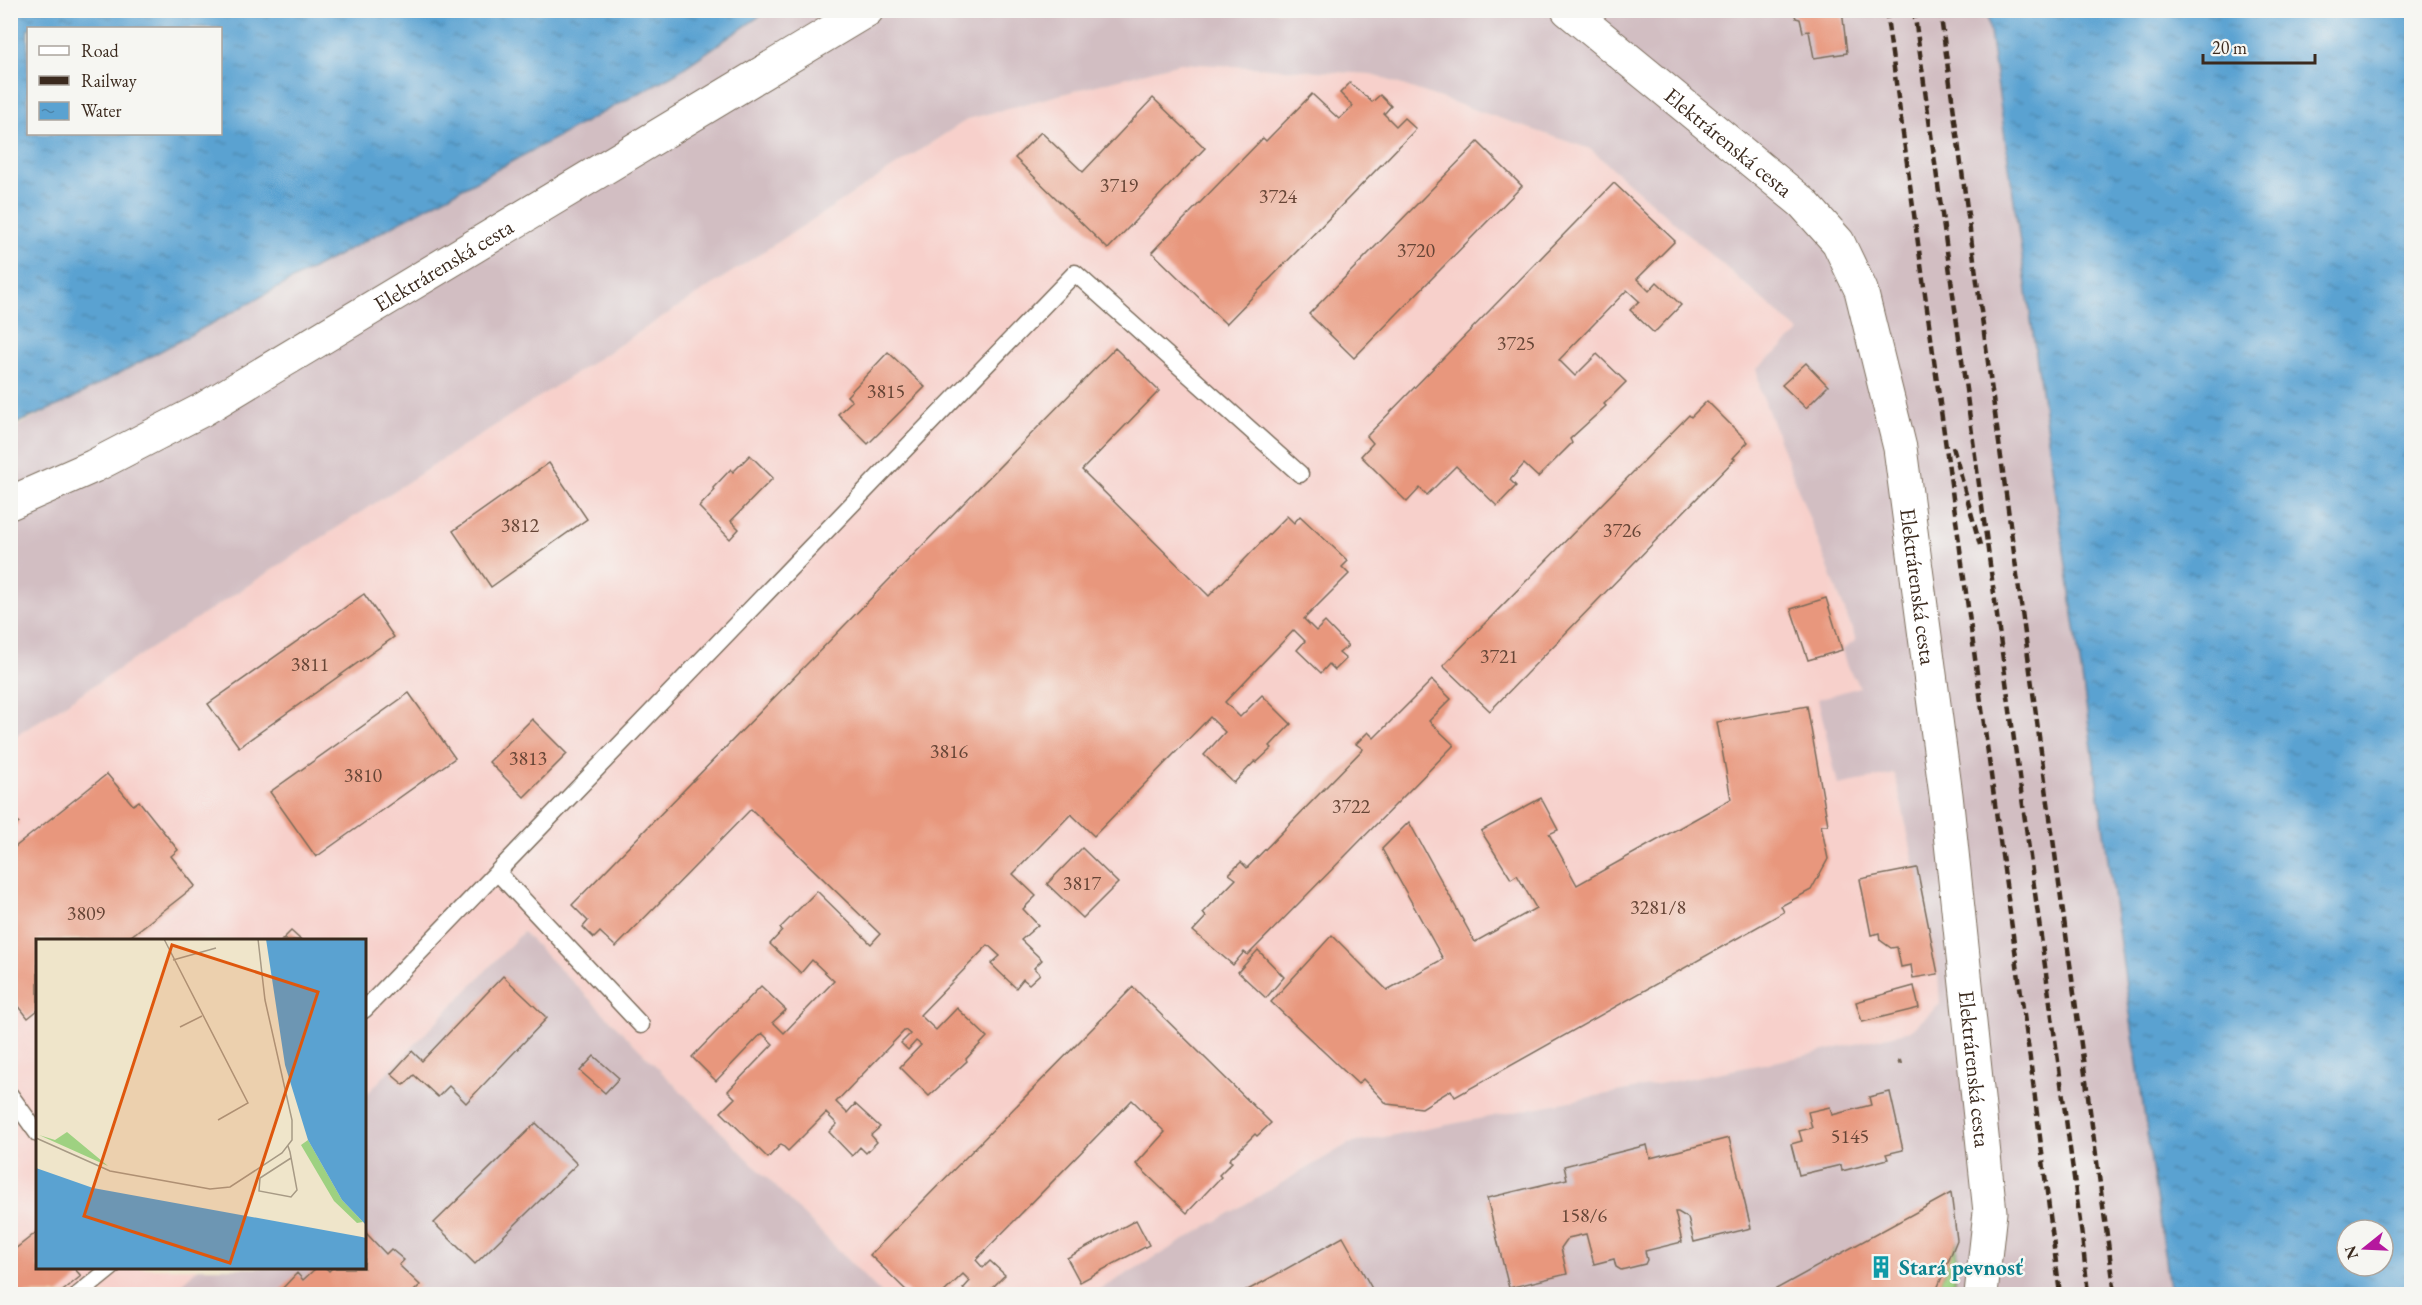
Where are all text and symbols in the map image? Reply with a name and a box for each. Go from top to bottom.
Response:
legend [27,27,222,135]
scale bar [2203,27,2316,65]
text: 20 m [2212,36,2247,59]
text: Road [81,39,120,62]
text: Railway [81,69,137,92]
street label: Elektrárenská cesta [1659,81,1799,203]
text: Water [81,99,122,122]
house number: 3719 [1100,172,1139,198]
house number: 3724 [1259,183,1298,209]
street label: Elektrárenská cesta [368,212,519,318]
house number: 3720 [1397,237,1436,263]
house number: 3725 [1497,330,1535,356]
house number: 3815 [867,378,905,404]
street label: Elektrárenská cesta [1894,506,1943,667]
house number: 3812 [501,512,540,538]
house number: 3726 [1603,517,1642,543]
house number: 3721 [1480,643,1518,669]
house number: 3811 [291,651,329,677]
house number: 3816 [930,738,969,764]
house number: 3813 [509,745,547,771]
house number: 3810 [344,762,383,788]
house number: 3722 [1332,793,1371,819]
house number: 3817 [1063,870,1102,896]
house number: 3281/8 [1630,894,1686,920]
house number: 3809 [67,900,106,926]
inset map [36,939,366,1269]
street label: Elektrárenská cesta [1952,989,1998,1149]
house number: 5145 [1831,1123,1869,1149]
house number: 158/6 [1561,1202,1608,1228]
north arrow [2335,1218,2395,1278]
text: N [2339,1243,2363,1262]
place label: Stará pevnosť [1899,1253,2024,1282]
building icon: Stará pevnosť [1868,1254,1894,1280]

